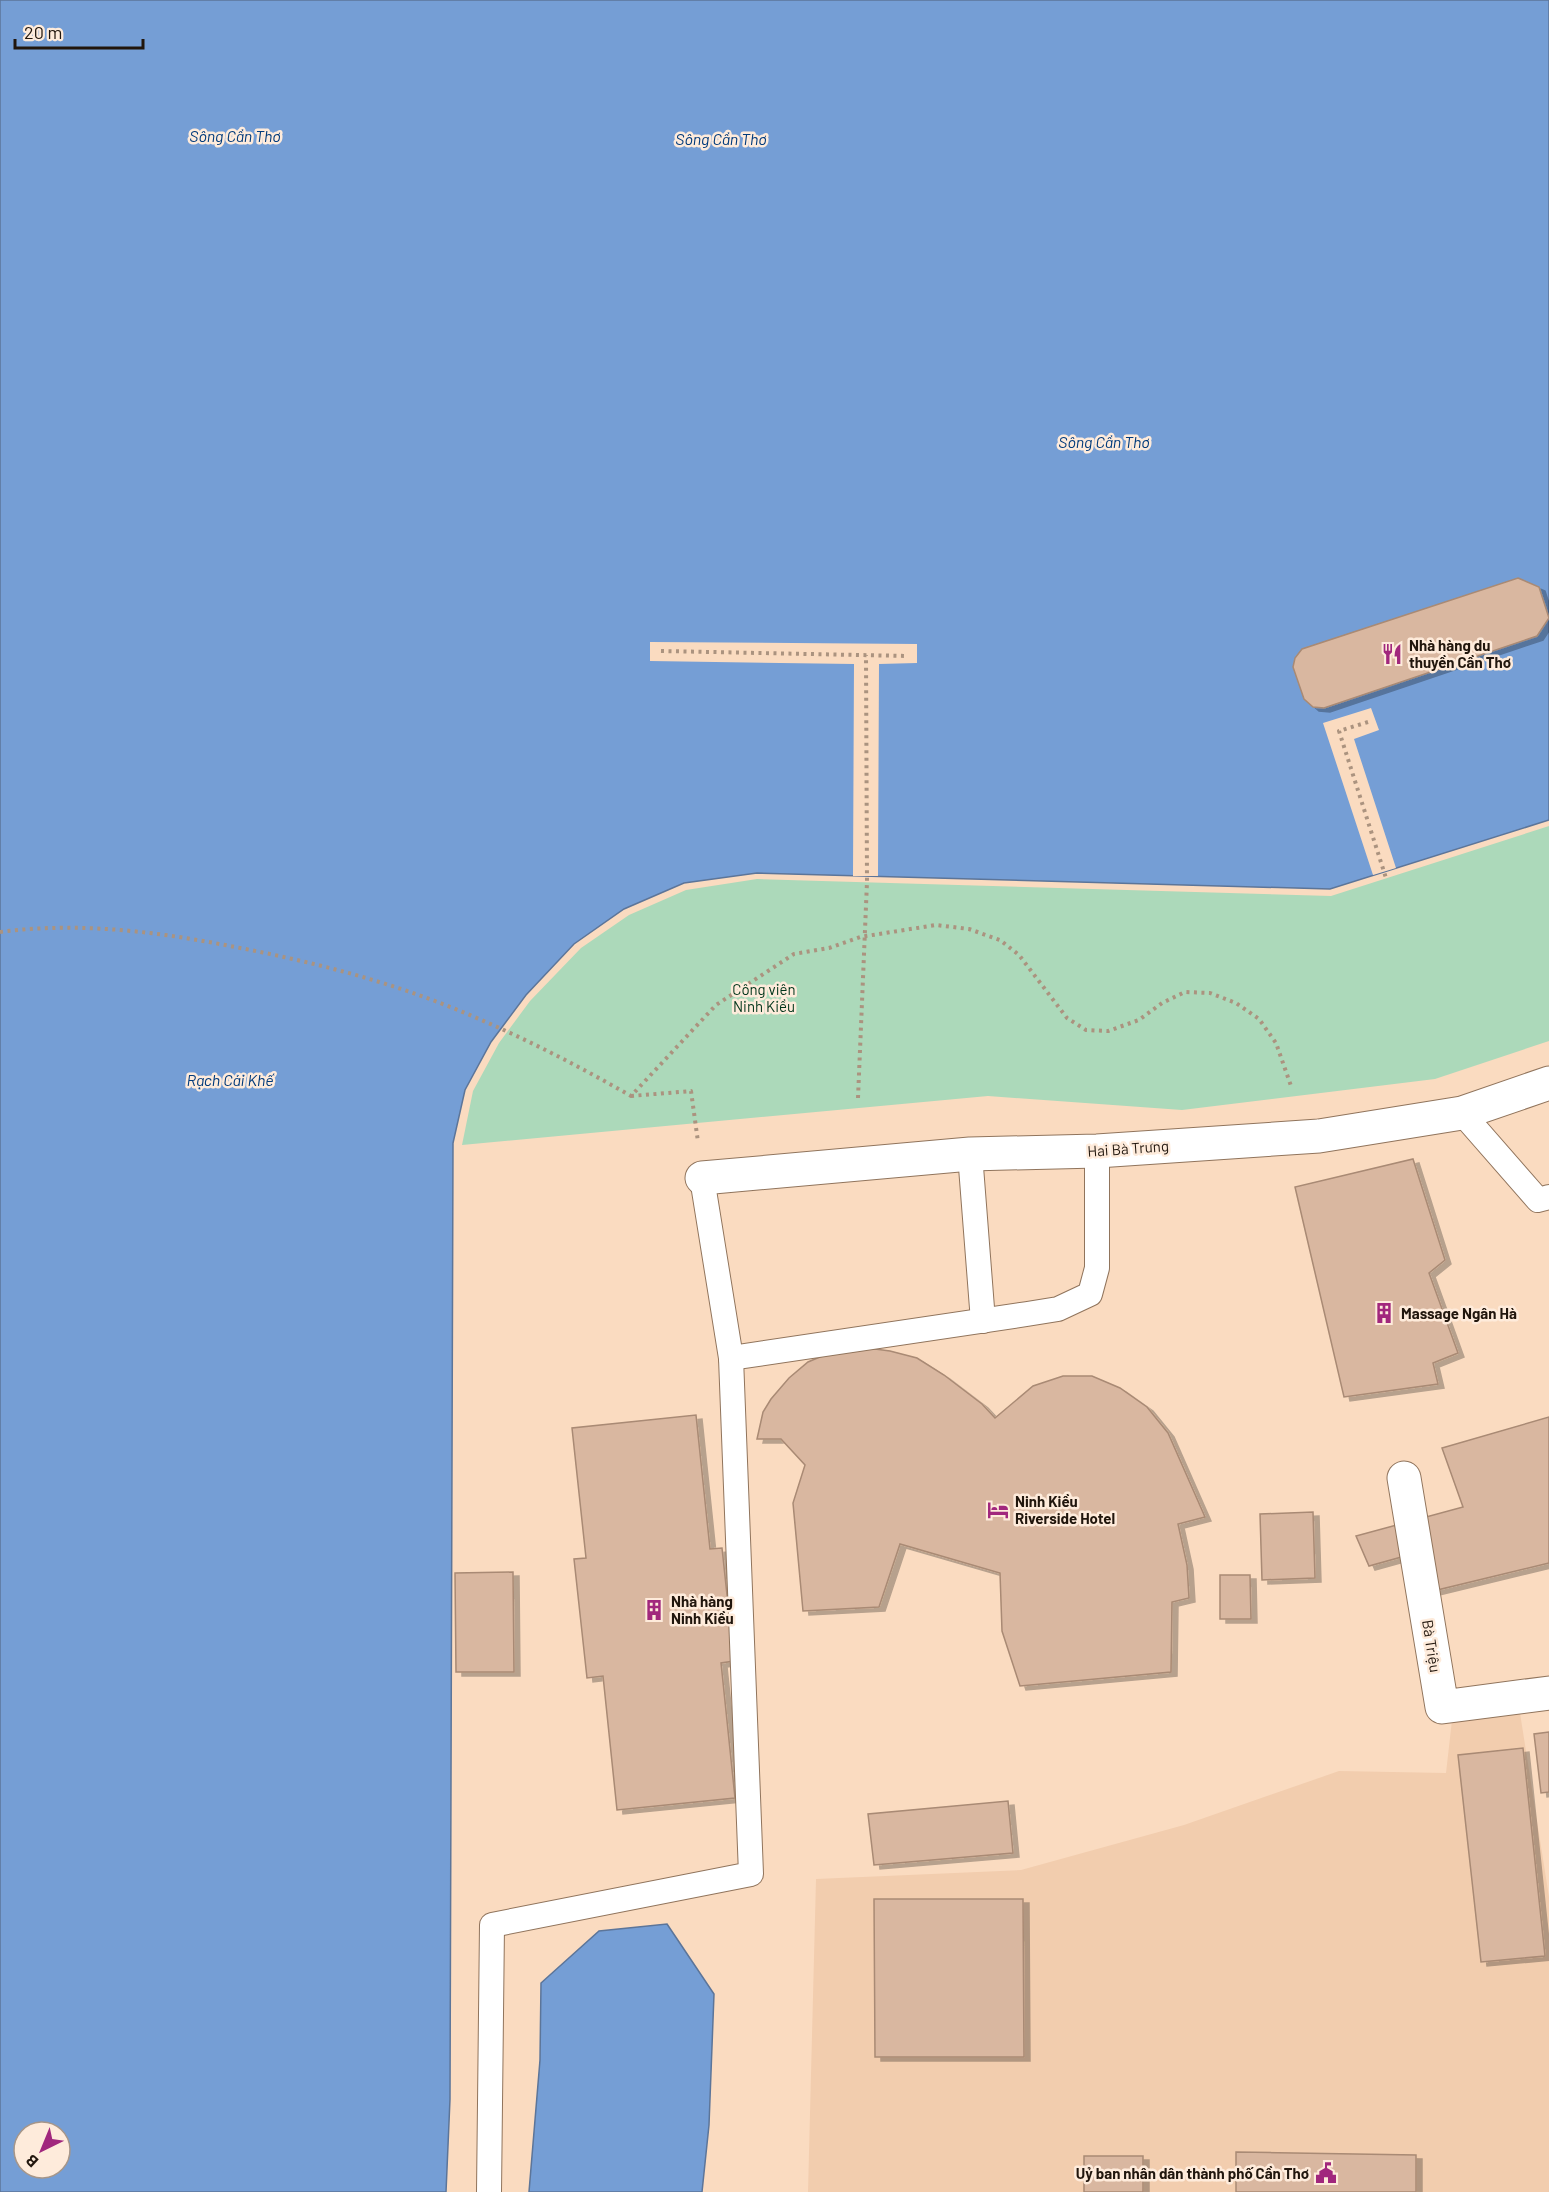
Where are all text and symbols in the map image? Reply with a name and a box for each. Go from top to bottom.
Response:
scale bar [15,12,142,50]
text: 20 m [24,21,62,43]
water label: Sông Cần Thơ [189,126,281,145]
water label: Sông Cần Thơ [675,129,767,148]
water label: Sông Cần Thơ [1058,432,1150,451]
place label: Nhà hàng du thuyền Cần Thơ [1409,636,1511,671]
restaurant icon: Nhà hàng du thuyền Cần Thơ [1380,642,1404,666]
park label: Công viên Ninh Kiều [732,980,796,1015]
water label: Rạch Cái Khế [186,1070,275,1089]
street label: Hai Bà Trưng [1087,1136,1169,1160]
building icon: Massage Ngân Hà [1372,1301,1396,1325]
place label: Massage Ngân Hà [1401,1304,1517,1322]
place label: Ninh Kiều Riverside Hotel [1015,1492,1115,1527]
hotel icon: Ninh Kiều Riverside Hotel [986,1498,1010,1522]
place label: Nhà hàng Ninh Kiều [671,1592,734,1627]
building icon: Nhà hàng Ninh Kiều [642,1598,666,1622]
street label: Bà Triệu [1419,1618,1445,1674]
north arrow [12,2120,72,2180]
text: B [21,2151,42,2172]
public building icon: Uỷ ban nhân dân thành phố Cần Thơ [1314,2161,1338,2185]
place label: Uỷ ban nhân dân thành phố Cần Thơ [1076,2164,1309,2182]

